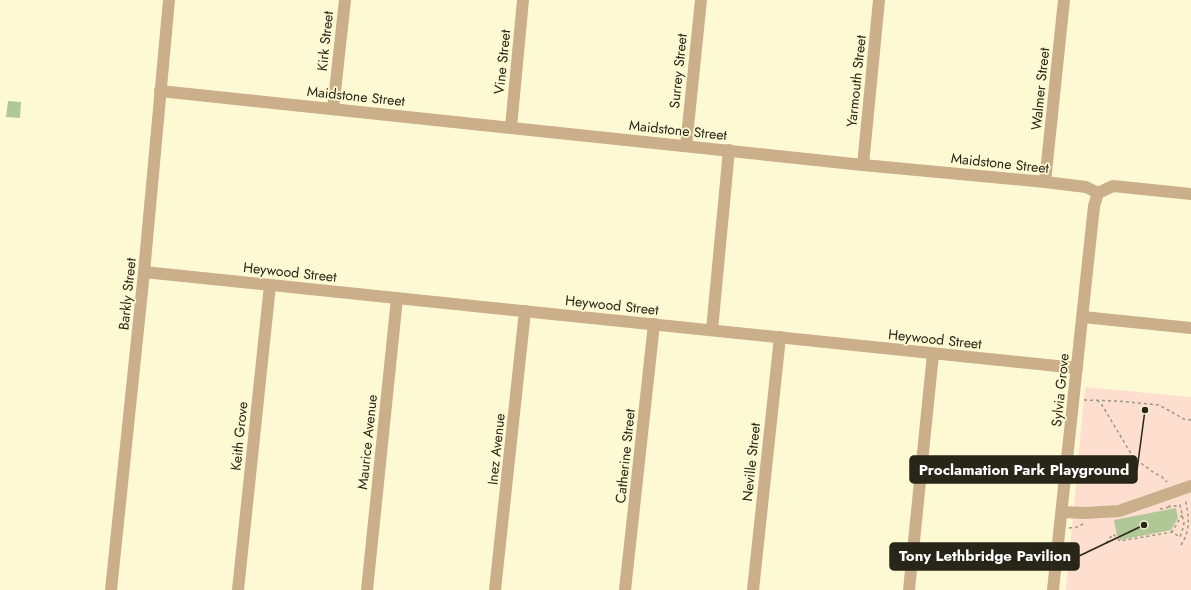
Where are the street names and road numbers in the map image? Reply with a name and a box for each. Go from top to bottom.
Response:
street label: Kirk Street [312,9,338,72]
street label: Vine Street [489,28,515,95]
street label: Surrey Street [664,32,692,109]
street label: Yarmouth Street [841,33,871,128]
street label: Walmer Street [1026,46,1054,131]
street label: Maidstone Street [306,81,407,111]
street label: Maidstone Street [628,115,729,145]
street label: Maidstone Street [950,148,1051,178]
street label: Barkly Street [113,256,141,331]
street label: Heywood Street [242,257,338,287]
street label: Heywood Street [564,290,660,320]
street label: Heywood Street [887,324,983,354]
street label: Sylvia Grove [1046,352,1074,428]
street label: Maurice Avenue [352,393,382,491]
street label: Keith Grove [225,400,253,472]
street label: Catherine Street [610,407,640,504]
street label: Inez Avenue [482,412,510,486]
street label: Neville Street [737,421,765,502]

